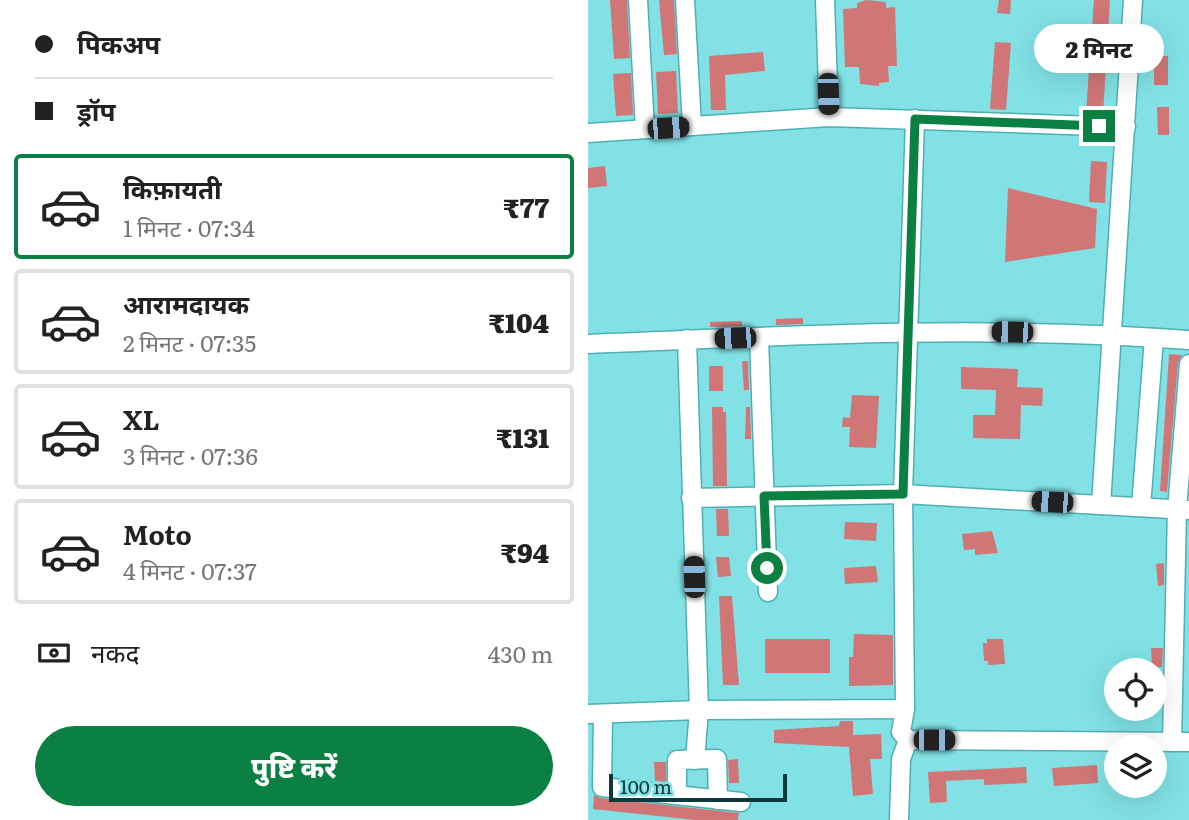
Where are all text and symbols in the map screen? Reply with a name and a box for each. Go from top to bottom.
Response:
text: पिकअप [77,23,160,62]
callout: 2 मिनट [1034,24,1164,74]
text: 2 मिनट [1066,31,1132,65]
car [817,73,840,115]
text: ड्रॉप [77,90,115,129]
route end [1083,110,1115,142]
car [647,116,690,140]
text: किफ़ायती [123,168,222,207]
icon: car [39,175,102,238]
text: ₹77 [503,187,549,226]
text: 1 मिनट · 07:34 [123,210,255,244]
text: आरामदायक [123,283,249,322]
icon: car [39,290,102,353]
text: ₹104 [489,302,549,341]
car [991,321,1034,343]
text: 2 मिनट · 07:35 [123,325,256,359]
car [714,327,757,349]
text: XL [123,399,160,438]
icon: car [39,405,102,468]
text: ₹131 [496,417,549,456]
text: 3 मिनट · 07:36 [123,438,258,472]
car [1031,490,1074,514]
text: Moto [123,514,192,553]
icon: car [39,520,102,583]
text: ₹94 [501,532,549,571]
route start [751,552,783,584]
text: 4 मिनट · 07:37 [123,553,257,587]
car [683,556,706,598]
text: नकद [91,632,139,671]
icon: cash [35,634,73,672]
text: 430 m [488,636,553,670]
map controls [1104,658,1167,798]
button: locate [1104,658,1167,721]
button: पुष्टि करें [35,726,553,806]
car [914,730,956,751]
button: layers [1104,735,1167,798]
scale bar [609,771,788,803]
text: 100 m [620,772,672,800]

